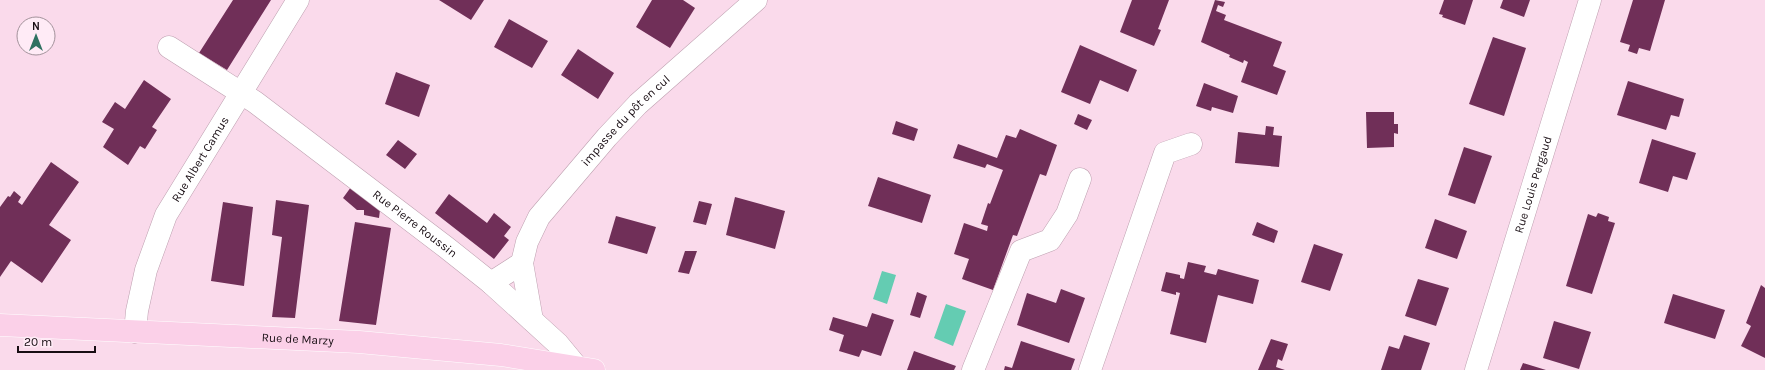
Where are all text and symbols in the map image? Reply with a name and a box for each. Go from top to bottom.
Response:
north arrow [16,16,56,56]
text: N [32,20,40,33]
street label: impasse du pôt en cul [578,72,673,169]
street label: Rue Albert Camus [169,114,232,205]
street label: Rue Louis Pergaud [1512,134,1555,235]
street label: Rue Pierre Roussin [370,187,460,260]
scale bar [18,328,95,354]
street label: Rue de Marzy [261,330,334,348]
text: 20 m [24,335,52,349]

